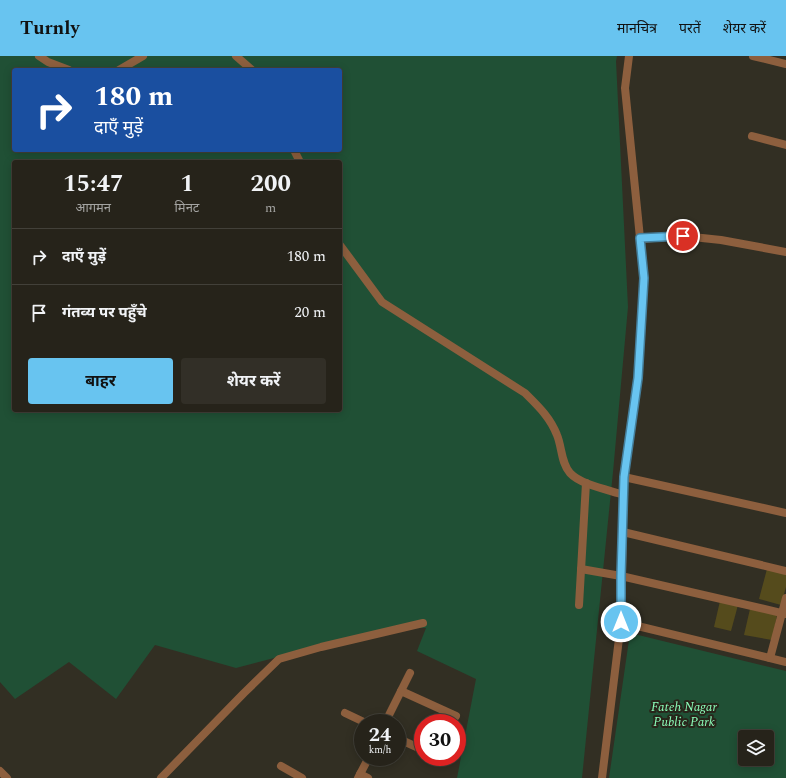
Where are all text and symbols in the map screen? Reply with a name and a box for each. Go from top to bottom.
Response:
text: Turnly [20,14,80,43]
text: मानचित्र [617,18,657,39]
text: परतें [679,18,701,39]
text: शेयर करें [723,18,766,39]
text: 180 m [94,75,173,118]
icon: right [28,84,80,136]
text: दाएँ मुड़ें [94,114,143,141]
text: 15:47 [63,166,123,202]
text: 1 [180,166,194,202]
text: 200 [251,166,291,202]
text: आगमन [75,198,111,218]
text: मिनट [174,198,199,218]
text: m [265,198,276,218]
pin [666,219,700,253]
icon: arrive [672,225,694,247]
text: दाएँ मुड़ें [62,245,106,268]
text: 180 m [287,245,326,268]
icon: right [28,246,50,268]
text: गंतव्य पर पहुँचे [62,301,147,324]
text: 20 m [294,301,326,324]
icon: arrive [28,302,50,324]
button: बाहर [28,358,173,404]
button: शेयर करें [181,358,326,404]
position arrow [600,601,642,643]
park label: Fateh Nagar Public Park [651,697,717,732]
speed limit sign: 30 [414,714,466,766]
text: 24 [369,720,391,750]
map controls [738,730,774,766]
button: layers [738,730,774,766]
text: km/h [369,742,391,758]

